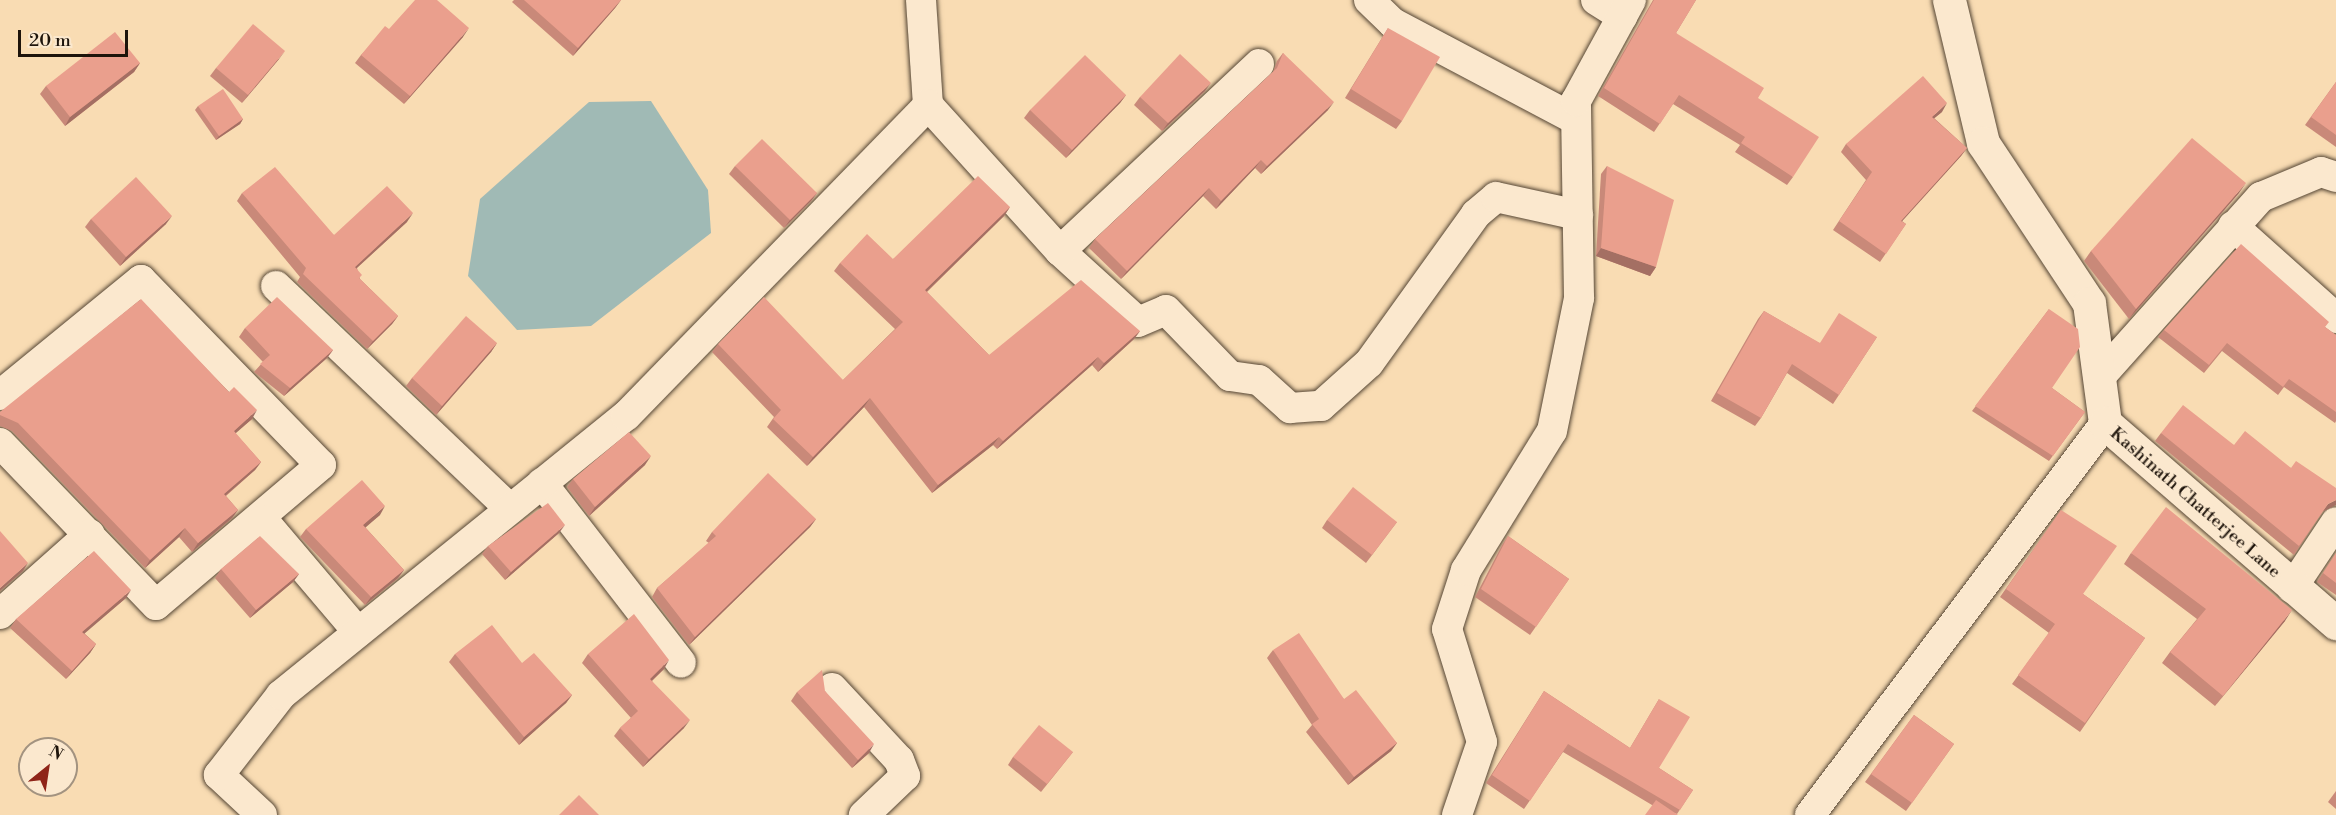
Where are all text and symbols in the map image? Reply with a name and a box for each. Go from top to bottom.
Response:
scale bar [21,18,130,56]
text: 20 m [29,29,71,52]
street label: Kashinath Chatterjee Lane [2105,423,2285,583]
north arrow [18,737,78,797]
text: N [46,741,66,765]

